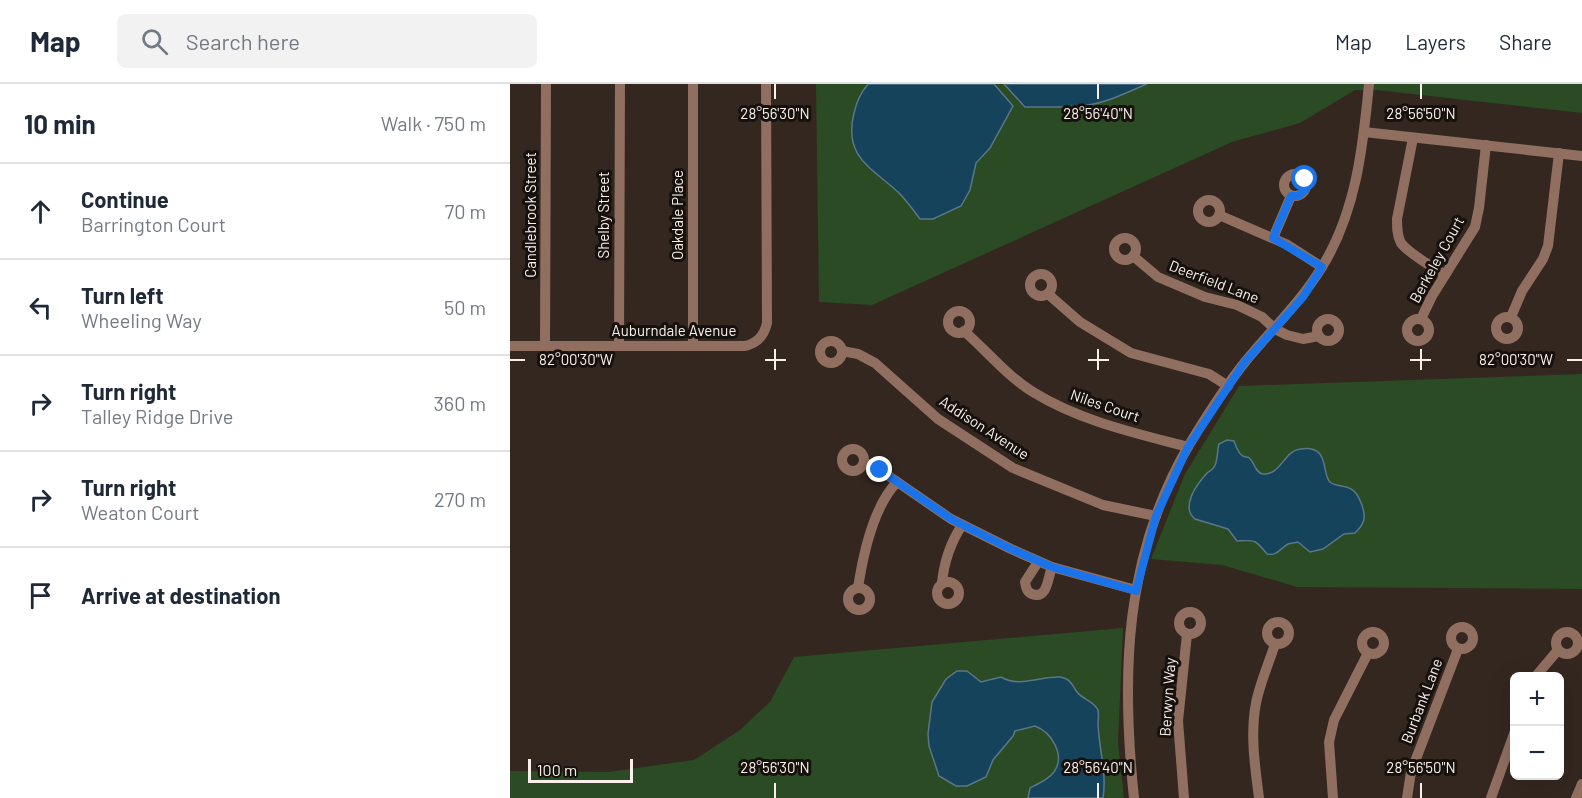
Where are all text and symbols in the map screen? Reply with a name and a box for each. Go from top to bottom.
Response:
search box [117,14,537,68]
text: Map [30,24,81,58]
icon: search [138,25,171,58]
text: Search here [186,28,300,54]
text: Map [1335,29,1372,54]
text: Layers [1405,29,1466,54]
text: Share [1499,29,1552,54]
text: 28°56'30"N [740,104,810,122]
text: 28°56'40"N [1063,104,1133,122]
text: 28°56'50"N [1386,104,1456,122]
text: 10 min [24,108,96,139]
text: Walk · 750 m [381,111,486,135]
street label: Candlebrook Street [521,152,539,278]
route start [1291,165,1317,191]
street label: Oakdale Place [668,170,686,260]
street label: Shelby Street [594,171,612,259]
text: Continue [81,186,169,212]
icon: ahead [24,195,57,228]
text: 70 m [445,199,486,223]
text: Barrington Court [81,212,226,236]
street label: Berkeley Court [1405,213,1467,306]
street label: Deerfield Lane [1167,256,1262,306]
text: Turn left [81,282,164,308]
icon: left [24,291,57,324]
text: 50 m [444,295,486,319]
text: Wheeling Way [81,308,202,332]
street label: Auburndale Avenue [612,321,736,339]
text: 82°00'30"W [539,350,613,368]
text: 82°00'30"W [1479,350,1553,368]
text: Turn right [81,378,176,404]
street label: Niles Court [1068,385,1142,425]
icon: right [24,387,57,420]
text: 360 m [434,391,486,415]
street label: Addison Avenue [936,391,1033,463]
text: Talley Ridge Drive [81,404,233,428]
route end [866,456,892,482]
text: Turn right [81,474,176,500]
icon: right [24,483,57,516]
text: 270 m [434,487,486,511]
text: Weaton Court [81,500,200,524]
icon: arrive [24,579,57,612]
text: Arrive at destination [81,582,280,608]
street label: Burbank Lane [1397,656,1445,746]
street label: Berwyn Way [1155,657,1179,737]
map controls [1510,672,1564,780]
button: + [1510,672,1564,726]
button: − [1510,726,1564,780]
scale bar [528,756,633,784]
text: 28°56'30"N [740,758,810,776]
text: 28°56'40"N [1063,758,1133,776]
text: 28°56'50"N [1386,758,1456,776]
text: 100 m [537,760,577,779]

